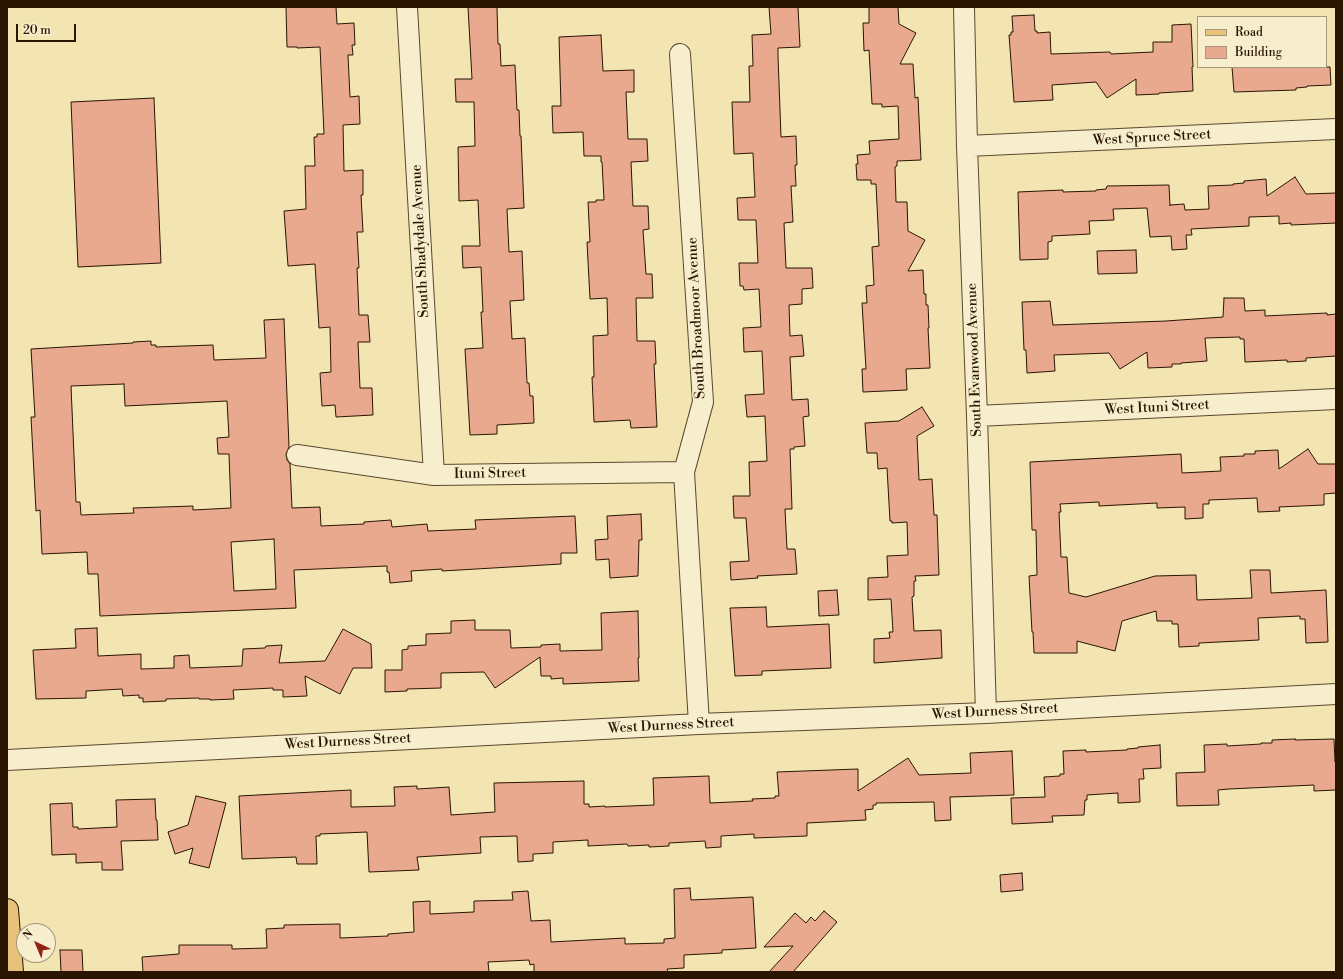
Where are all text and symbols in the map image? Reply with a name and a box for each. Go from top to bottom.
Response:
scale bar [18,16,78,42]
legend [1197,16,1327,68]
text: 20 m [23,23,51,38]
text: Road [1235,25,1263,40]
text: Building [1235,45,1282,60]
street label: West Spruce Street [1092,127,1212,149]
street label: South Shadydale Avenue [409,164,433,318]
street label: South Broadmoor Avenue [684,237,710,399]
street label: South Evanwood Avenue [964,283,986,437]
street label: West Ituni Street [1104,397,1210,419]
street label: Ituni Street [454,465,526,483]
street label: West Durness Street [931,700,1059,724]
street label: West Durness Street [607,714,735,738]
street label: West Durness Street [284,730,412,754]
north arrow [16,923,56,963]
text: N [20,927,36,943]

